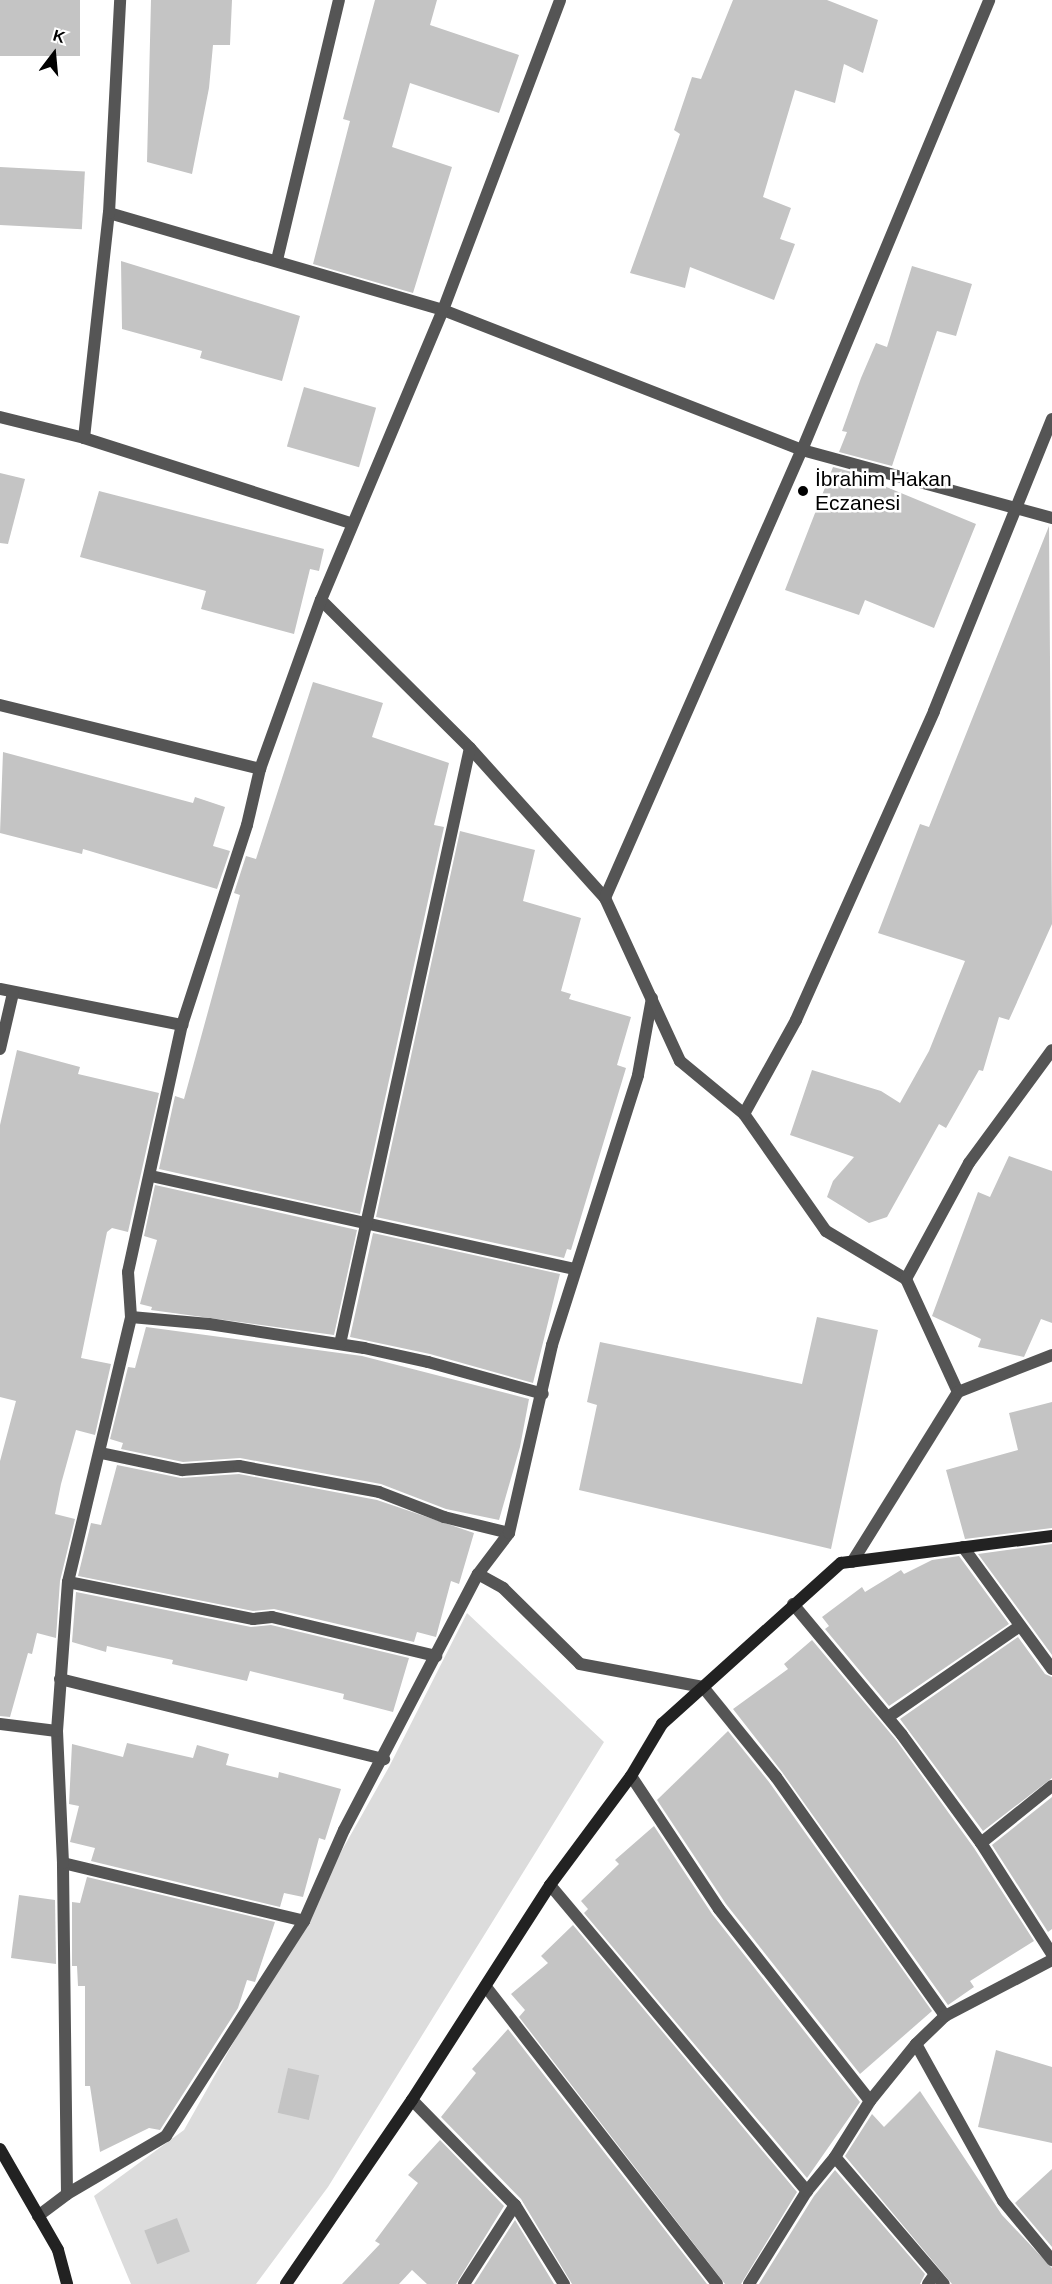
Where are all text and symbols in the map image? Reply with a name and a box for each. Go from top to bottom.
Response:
north arrow [24,24,84,84]
text: K [51,26,67,46]
place label: İbrahim Hakan Eczanesi [815,466,952,516]
marker: İbrahim Hakan Eczanesi [796,484,810,498]

